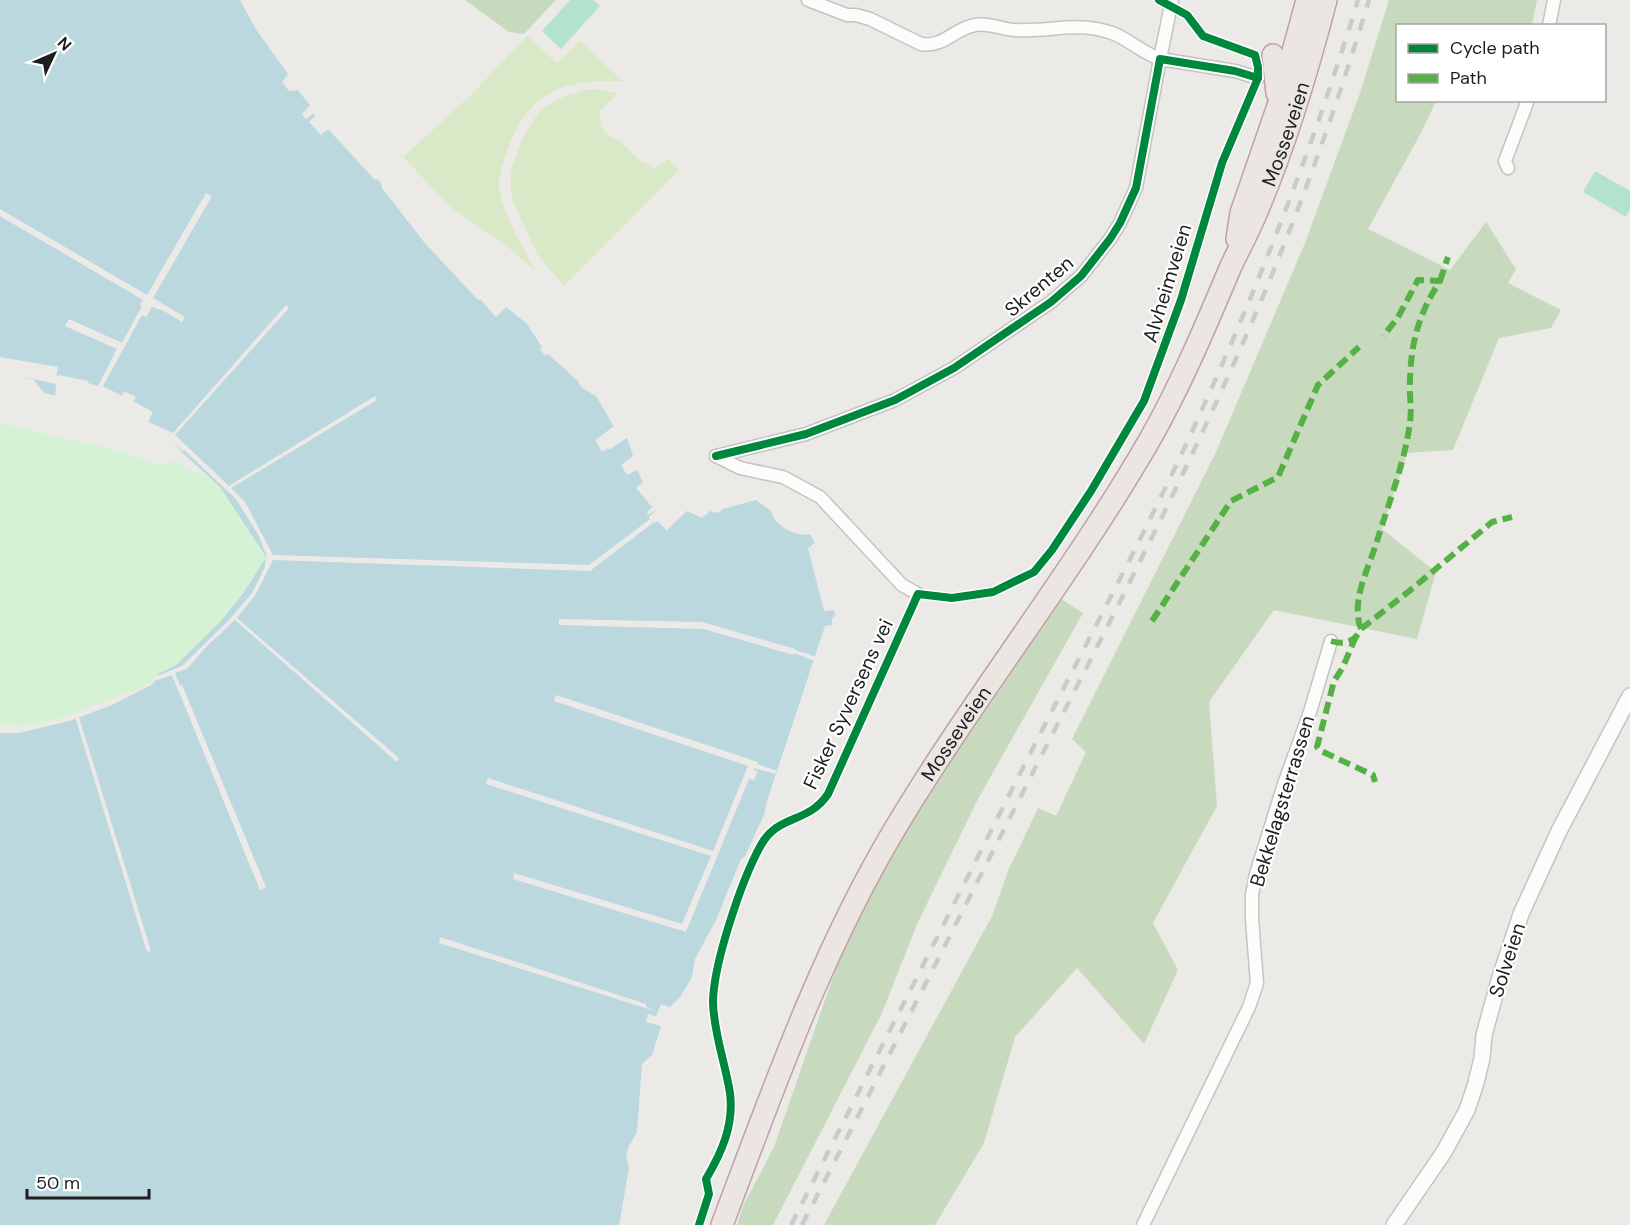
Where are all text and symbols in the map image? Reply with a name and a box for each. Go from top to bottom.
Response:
north arrow [24,24,84,84]
legend [1396,24,1606,102]
text: N [53,32,76,55]
text: Cycle path [1450,36,1540,60]
text: Path [1450,66,1487,90]
street label: Mosseveien [1256,79,1315,190]
street label: Alvheimveien [1137,221,1197,345]
street label: Skrenten [999,250,1079,322]
street label: Fisker Syversens vei [797,615,899,793]
street label: Mosseveien [915,681,997,786]
street label: Bekkelagsterrassen [1244,712,1320,890]
street label: Solveien [1483,919,1531,1001]
scale bar [27,1162,148,1200]
text: 50 m [36,1171,80,1195]

